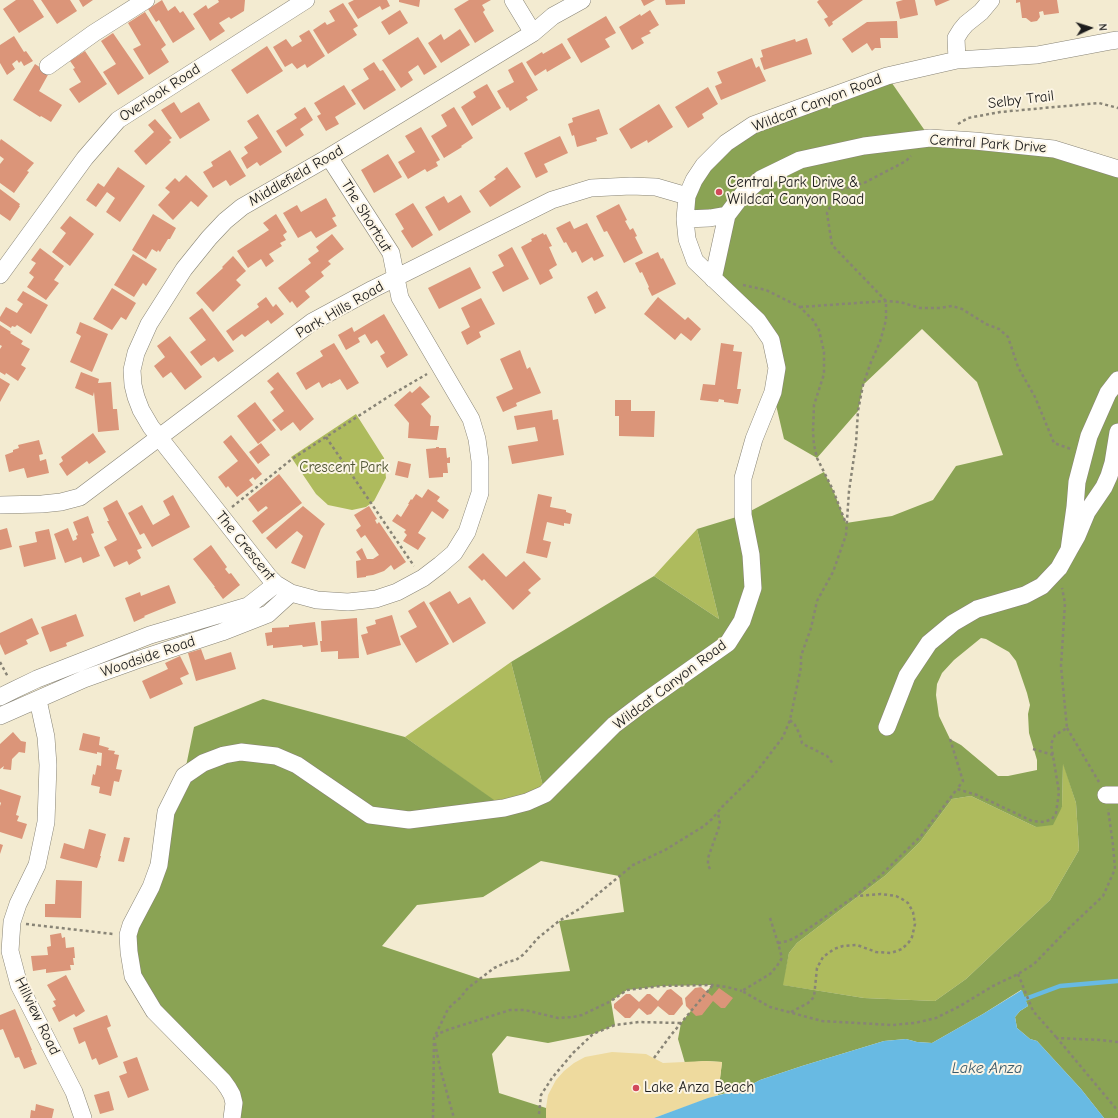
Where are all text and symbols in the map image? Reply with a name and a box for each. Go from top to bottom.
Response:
north arrow [1070,8,1110,48]
text: N [1096,23,1109,31]
street label: Overlook Road [116,60,204,126]
street label: Wildcat Canyon Road [750,70,884,136]
street label: Selby Trail [987,87,1055,113]
street label: Central Park Drive [929,131,1047,157]
street label: Middlefield Road [245,142,347,210]
place label: Central Park Drive & Wildcat Canyon Road [727,174,864,209]
street label: The Shortcut [337,177,395,255]
marker: Central Park Drive & Wildcat Canyon Road [714,187,724,197]
street label: Park Hills Road [293,278,387,342]
park label: Crescent Park [299,459,389,477]
street label: The Crescent [211,508,279,584]
street label: Woodside Road [98,632,198,682]
street label: Wildcat Canyon Road [610,637,730,733]
street label: Hillview Road [10,974,64,1058]
water label: Lake Anza [952,1058,1022,1078]
place label: Lake Anza Beach [644,1079,754,1097]
marker: Lake Anza Beach [631,1083,641,1093]

